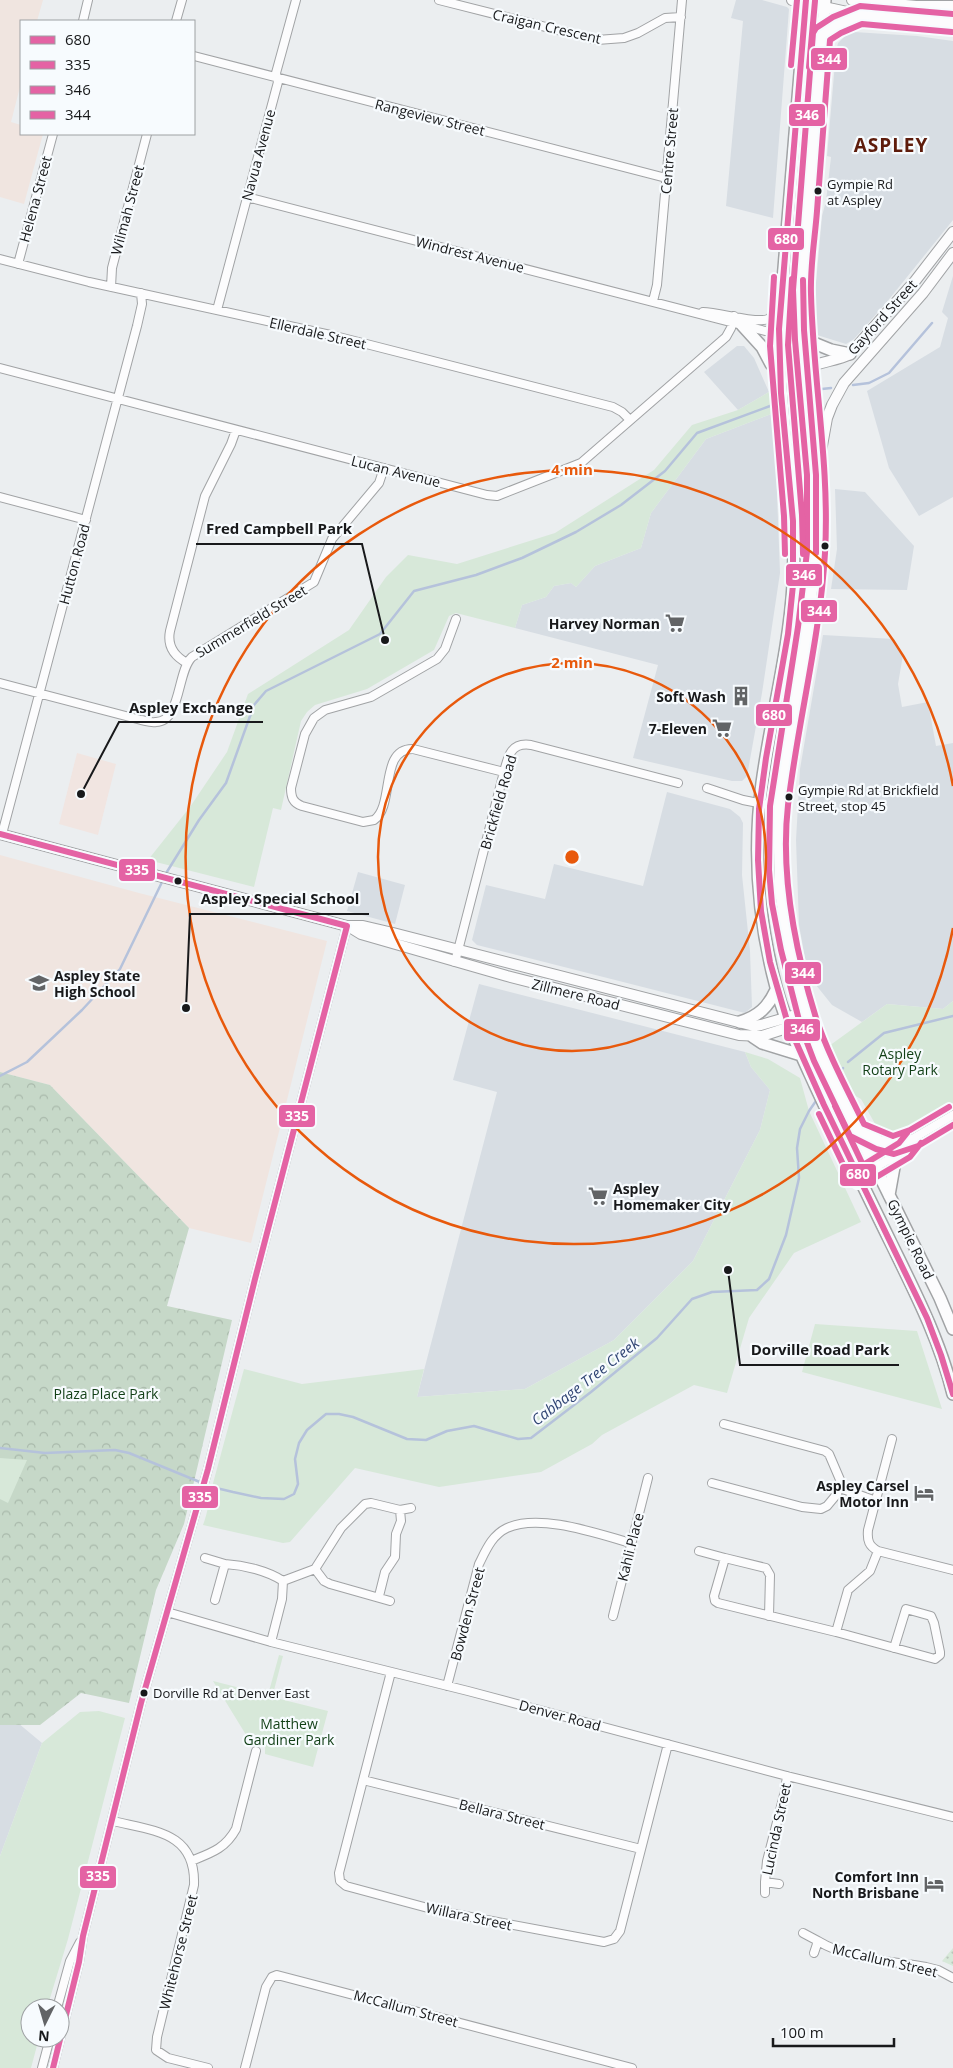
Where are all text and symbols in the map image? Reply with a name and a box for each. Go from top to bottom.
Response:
street label: Craigan Crescent [491,4,603,48]
legend [20,20,195,135]
text: 680 [65,29,91,49]
line badge: 344 [810,47,848,71]
text: 344 [817,49,841,68]
text: 335 [65,54,91,74]
text: 346 [65,79,91,99]
street label: Rangeview Street [373,94,487,140]
line badge: 346 [788,103,826,127]
text: 344 [65,104,91,124]
text: 346 [795,105,819,124]
street label: Navua Avenue [237,107,279,203]
street label: Centre Street [656,107,682,195]
district label: ASPLEY [854,132,928,158]
street label: Helena Street [14,154,56,244]
street label: Wilmah Street [106,163,148,257]
place label: Gympie Rd at Aspley [827,175,893,209]
marker: Gympie Rd at Aspley [813,186,823,196]
line badge: 680 [767,227,805,251]
text: 680 [774,229,798,248]
street label: Windrest Avenue [414,231,526,277]
street label: Gayford Street [843,275,921,359]
street label: Ellerdale Street [268,313,368,353]
street label: Lucan Avenue [349,451,443,491]
text: 4 min [551,459,593,479]
callout: Fred Campbell Park [196,514,362,544]
text: Fred Campbell Park [206,518,353,538]
street label: Hutton Road [54,521,94,607]
unlabelled marker [820,541,830,551]
line badge: 346 [785,563,823,587]
text: 346 [792,565,816,584]
street label: Summerfield Street [192,580,310,662]
line badge: 344 [800,599,838,623]
text: 344 [807,601,831,620]
supermarket icon: Harvey Norman [664,612,686,634]
place label: Harvey Norman [549,614,660,633]
text: 2 min [551,652,593,672]
building icon: Soft Wash [730,685,752,707]
place label: Soft Wash [656,687,726,706]
callout: Aspley Exchange [119,692,263,722]
text: Aspley Exchange [129,697,253,717]
line badge: 680 [755,703,793,727]
text: 680 [762,705,786,724]
supermarket icon: 7-Eleven [711,717,733,739]
place label: 7-Eleven [649,719,707,738]
street label: Brickfield Road [475,752,521,852]
place label: Gympie Rd at Brickfield Street, stop 45 [798,781,939,815]
marker: Gympie Rd at Brickfield Street, stop 45 [784,792,794,802]
centre of rings [563,848,581,866]
line badge: 335 [118,858,156,882]
text: 335 [125,860,149,879]
unlabelled marker [173,876,183,886]
callout: Aspley Special School [190,884,369,914]
text: Aspley Special School [201,888,359,908]
line badge: 344 [784,961,822,985]
text: 344 [791,963,815,982]
place label: Aspley State High School [54,966,140,1001]
school or university icon: Aspley State High School [28,972,50,994]
street label: Zillmere Road [530,974,622,1014]
line badge: 346 [783,1018,821,1042]
text: 346 [790,1019,814,1038]
park label: Aspley Rotary Park [862,1044,938,1079]
line badge: 335 [278,1104,316,1128]
text: 335 [285,1106,309,1125]
line badge: 680 [839,1163,877,1187]
text: 680 [846,1164,870,1183]
place label: Aspley Homemaker City [613,1179,731,1214]
supermarket icon: Aspley Homemaker City [587,1185,609,1207]
street label: Gympie Road [883,1196,939,1282]
water label: Cabbage Tree Creek [527,1332,644,1429]
callout: Dorville Road Park [740,1335,899,1365]
text: Dorville Road Park [751,1339,890,1359]
park label: Plaza Place Park [54,1384,159,1403]
place label: Aspley Carsel Motor Inn [816,1476,909,1511]
hotel icon: Aspley Carsel Motor Inn [913,1482,935,1504]
line badge: 335 [181,1485,219,1509]
text: 335 [188,1487,212,1506]
street label: Kahli Place [612,1511,648,1583]
street label: Bowden Street [445,1565,489,1663]
place label: Dorville Rd at Denver East [153,1684,310,1702]
marker: Dorville Rd at Denver East [139,1688,149,1698]
street label: Denver Road [517,1695,603,1735]
park label: Matthew Gardiner Park [244,1714,335,1749]
street label: Lucinda Street [757,1781,795,1877]
street label: Bellara Street [457,1794,547,1834]
line badge: 335 [79,1865,117,1889]
text: 335 [86,1866,110,1885]
place label: Comfort Inn North Brisbane [812,1867,919,1902]
hotel icon: Comfort Inn North Brisbane [923,1873,945,1895]
street label: Whitehorse Street [155,1892,201,2012]
street label: Willara Street [424,1898,514,1934]
street label: McCallum Street [831,1939,939,1981]
street label: McCallum Street [352,1985,460,2031]
north arrow [20,1998,70,2048]
scale bar [773,2016,894,2048]
text: 100 m [780,2022,824,2042]
text: N [37,2026,50,2046]

